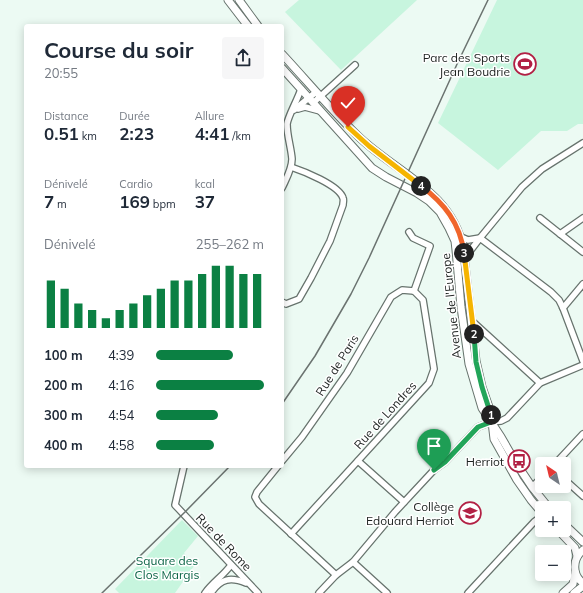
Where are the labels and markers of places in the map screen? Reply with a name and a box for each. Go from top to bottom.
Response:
place label: Parc des Sports Jean Boudrie [423,50,510,79]
sports icon: Parc des Sports Jean Boudrie [512,51,538,77]
pin [331,86,365,127]
pin: 4 [411,176,431,196]
pin: 3 [454,243,474,263]
pin: 2 [464,324,484,344]
pin: 1 [481,405,501,425]
pin [417,429,451,470]
bus stop icon: Herriot [506,448,532,474]
place label: Herriot [466,454,504,469]
place label: Collège Edouard Herriot [366,499,454,528]
school or university icon: Collège Edouard Herriot [457,500,483,526]

